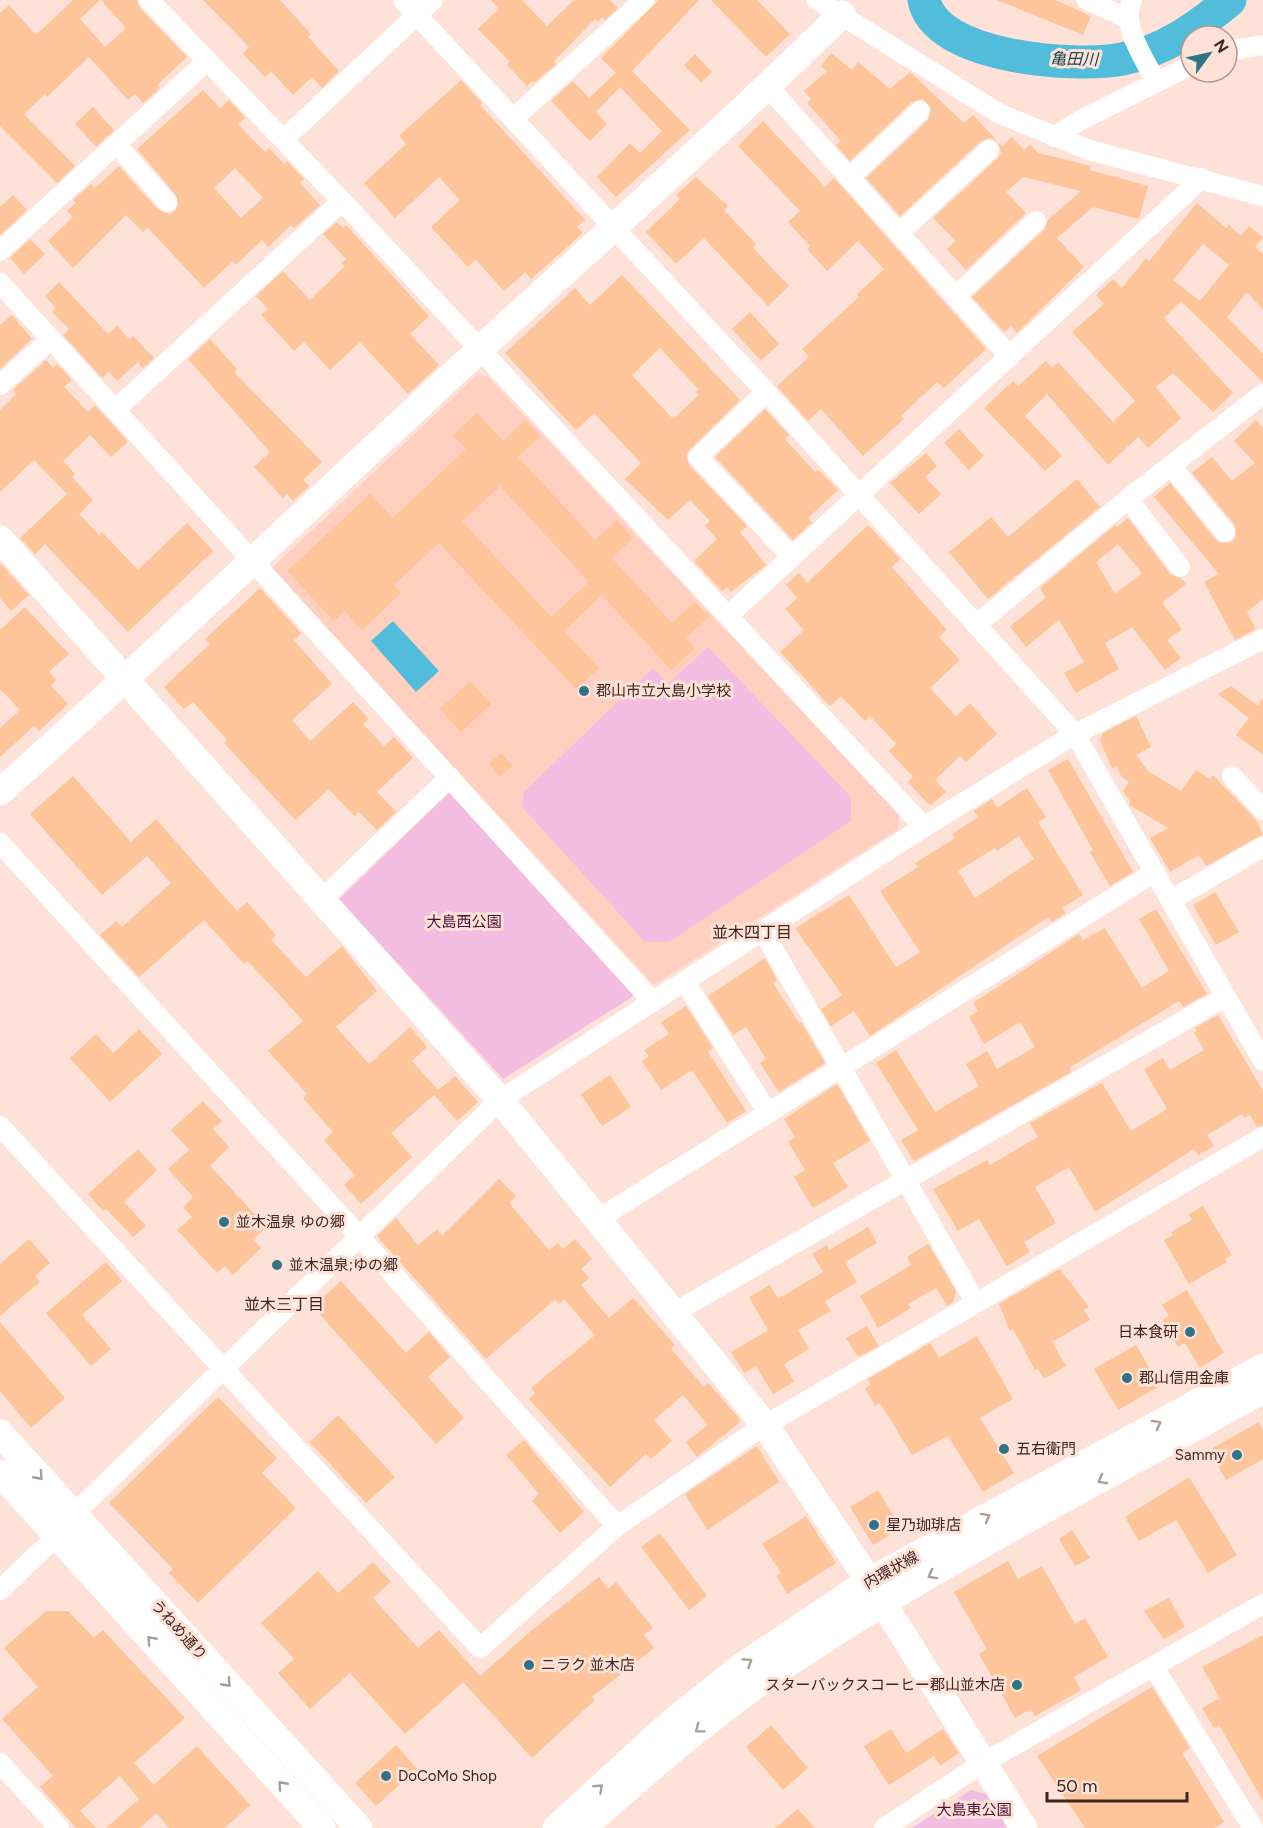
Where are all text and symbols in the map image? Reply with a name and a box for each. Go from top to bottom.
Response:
north arrow [1179,24,1239,84]
text: N [1210,36,1232,56]
water label: 亀田川 [1050,49,1100,69]
place label: 郡山市立大島小学校 [596,682,731,700]
marker: 郡山市立大島小学校 [577,684,591,698]
park label: 大島西公園 [426,913,502,931]
district label: 並木四丁目 [712,923,792,942]
place label: 並木温泉 ゆの郷 [236,1213,345,1231]
marker: 並木温泉 ゆの郷 [217,1215,231,1229]
place label: 並木温泉;ゆの郷 [289,1256,398,1274]
marker: 並木温泉;ゆの郷 [270,1258,284,1272]
district label: 並木三丁目 [244,1295,324,1314]
place label: 日本食研 [1118,1323,1178,1341]
marker: 日本食研 [1183,1325,1197,1339]
place label: 郡山信用金庫 [1139,1369,1229,1387]
marker: 郡山信用金庫 [1120,1371,1134,1385]
one-way arrow [1151,1420,1162,1431]
place label: 五右衛門 [1016,1440,1076,1458]
marker: 五右衛門 [997,1442,1011,1456]
place label: Sammy [1175,1446,1225,1464]
marker: Sammy [1230,1448,1244,1462]
one-way arrow [32,1469,43,1480]
one-way arrow [1098,1473,1108,1484]
one-way arrow [980,1513,990,1524]
place label: 星乃珈琲店 [886,1516,961,1534]
marker: 星乃珈琲店 [867,1518,881,1532]
street label: 内環状線 [860,1548,922,1592]
one-way arrow [927,1568,938,1579]
street label: うねめ通り [147,1596,211,1664]
one-way arrow [147,1636,158,1647]
place label: ニラク 並木店 [541,1656,635,1674]
marker: ニラク 並木店 [522,1658,536,1672]
one-way arrow [741,1658,752,1669]
one-way arrow [220,1676,231,1687]
place label: スターバックスコーヒー郡山並木店 [766,1676,1005,1694]
marker: スターバックスコーヒー郡山並木店 [1010,1678,1024,1692]
one-way arrow [695,1722,706,1733]
scale bar [1047,1765,1186,1803]
place label: DoCoMo Shop [398,1767,497,1785]
marker: DoCoMo Shop [379,1769,393,1783]
text: 50 m [1056,1775,1098,1797]
one-way arrow [279,1781,290,1792]
one-way arrow [593,1784,603,1795]
park label: 大島東公園 [936,1801,1012,1819]

